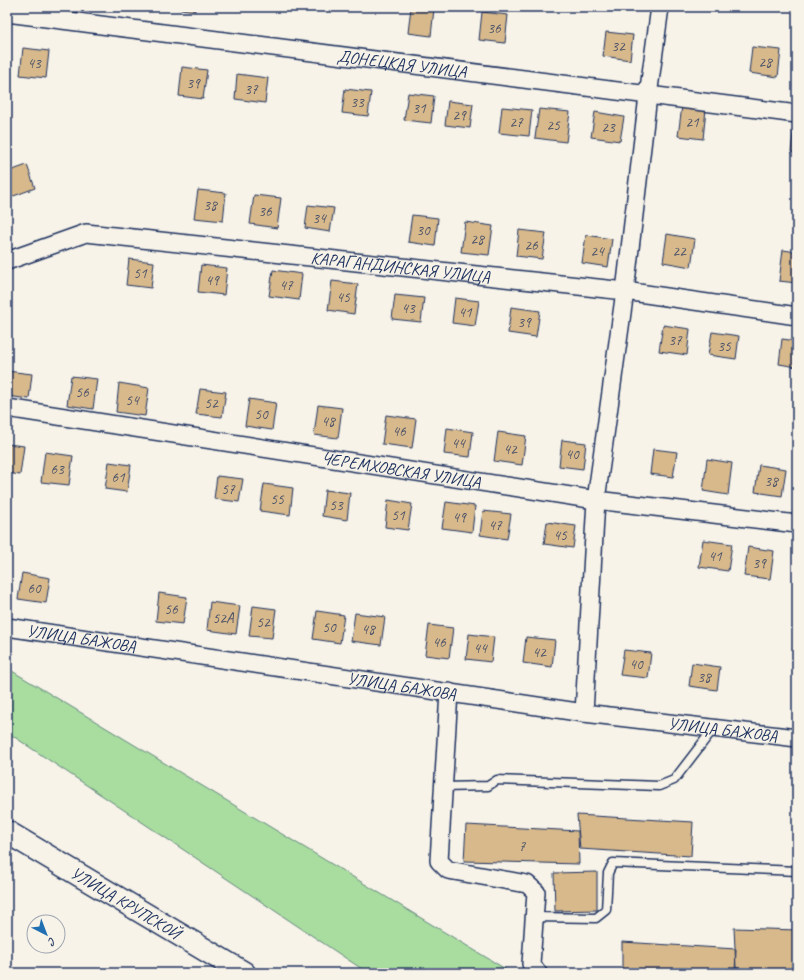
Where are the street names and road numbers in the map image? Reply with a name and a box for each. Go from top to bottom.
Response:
street label: ДОНЕЦКАЯ УЛИЦА [336,45,469,82]
street label: КАРАГАНДИНСКАЯ УЛИЦА [310,247,491,287]
street label: ЧЕРЕМХОВСКАЯ УЛИЦА [320,447,483,492]
street label: УЛИЦА БАЖОВА [25,620,137,657]
street label: УЛИЦА БАЖОВА [346,667,458,704]
street label: УЛИЦА БАЖОВА [667,712,779,746]
street label: УЛИЦА КРУПСКОЙ [67,862,187,945]

